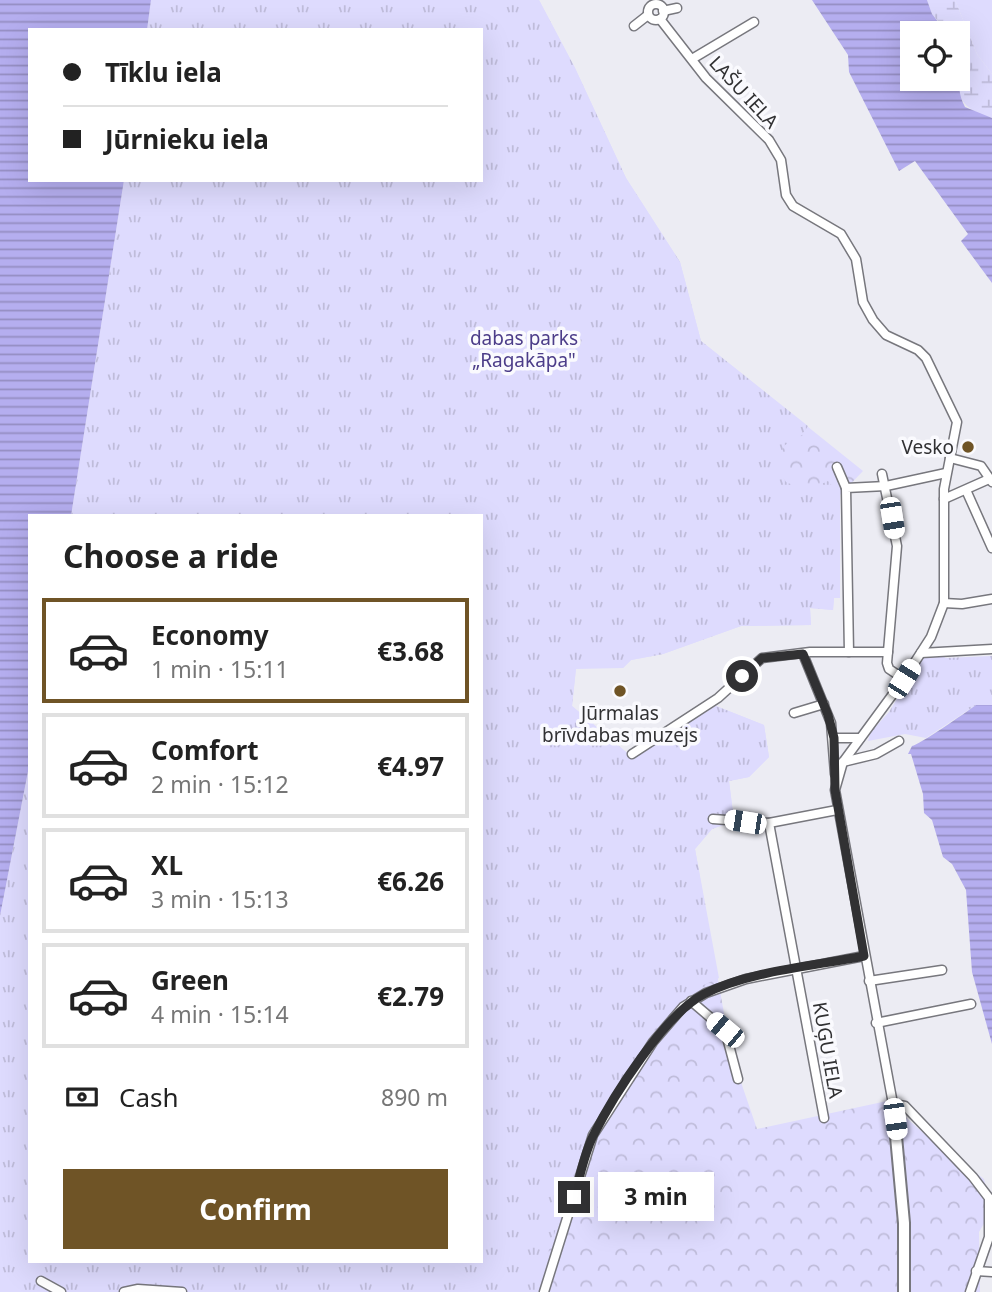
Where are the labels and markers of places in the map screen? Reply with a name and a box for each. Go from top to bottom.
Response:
place label: Vesko [902,434,954,460]
marker: Vesko [960,439,976,455]
marker: Jūrmalas brīvdabas muzejs [612,683,628,699]
place label: Jūrmalas brīvdabas muzejs [542,700,698,748]

